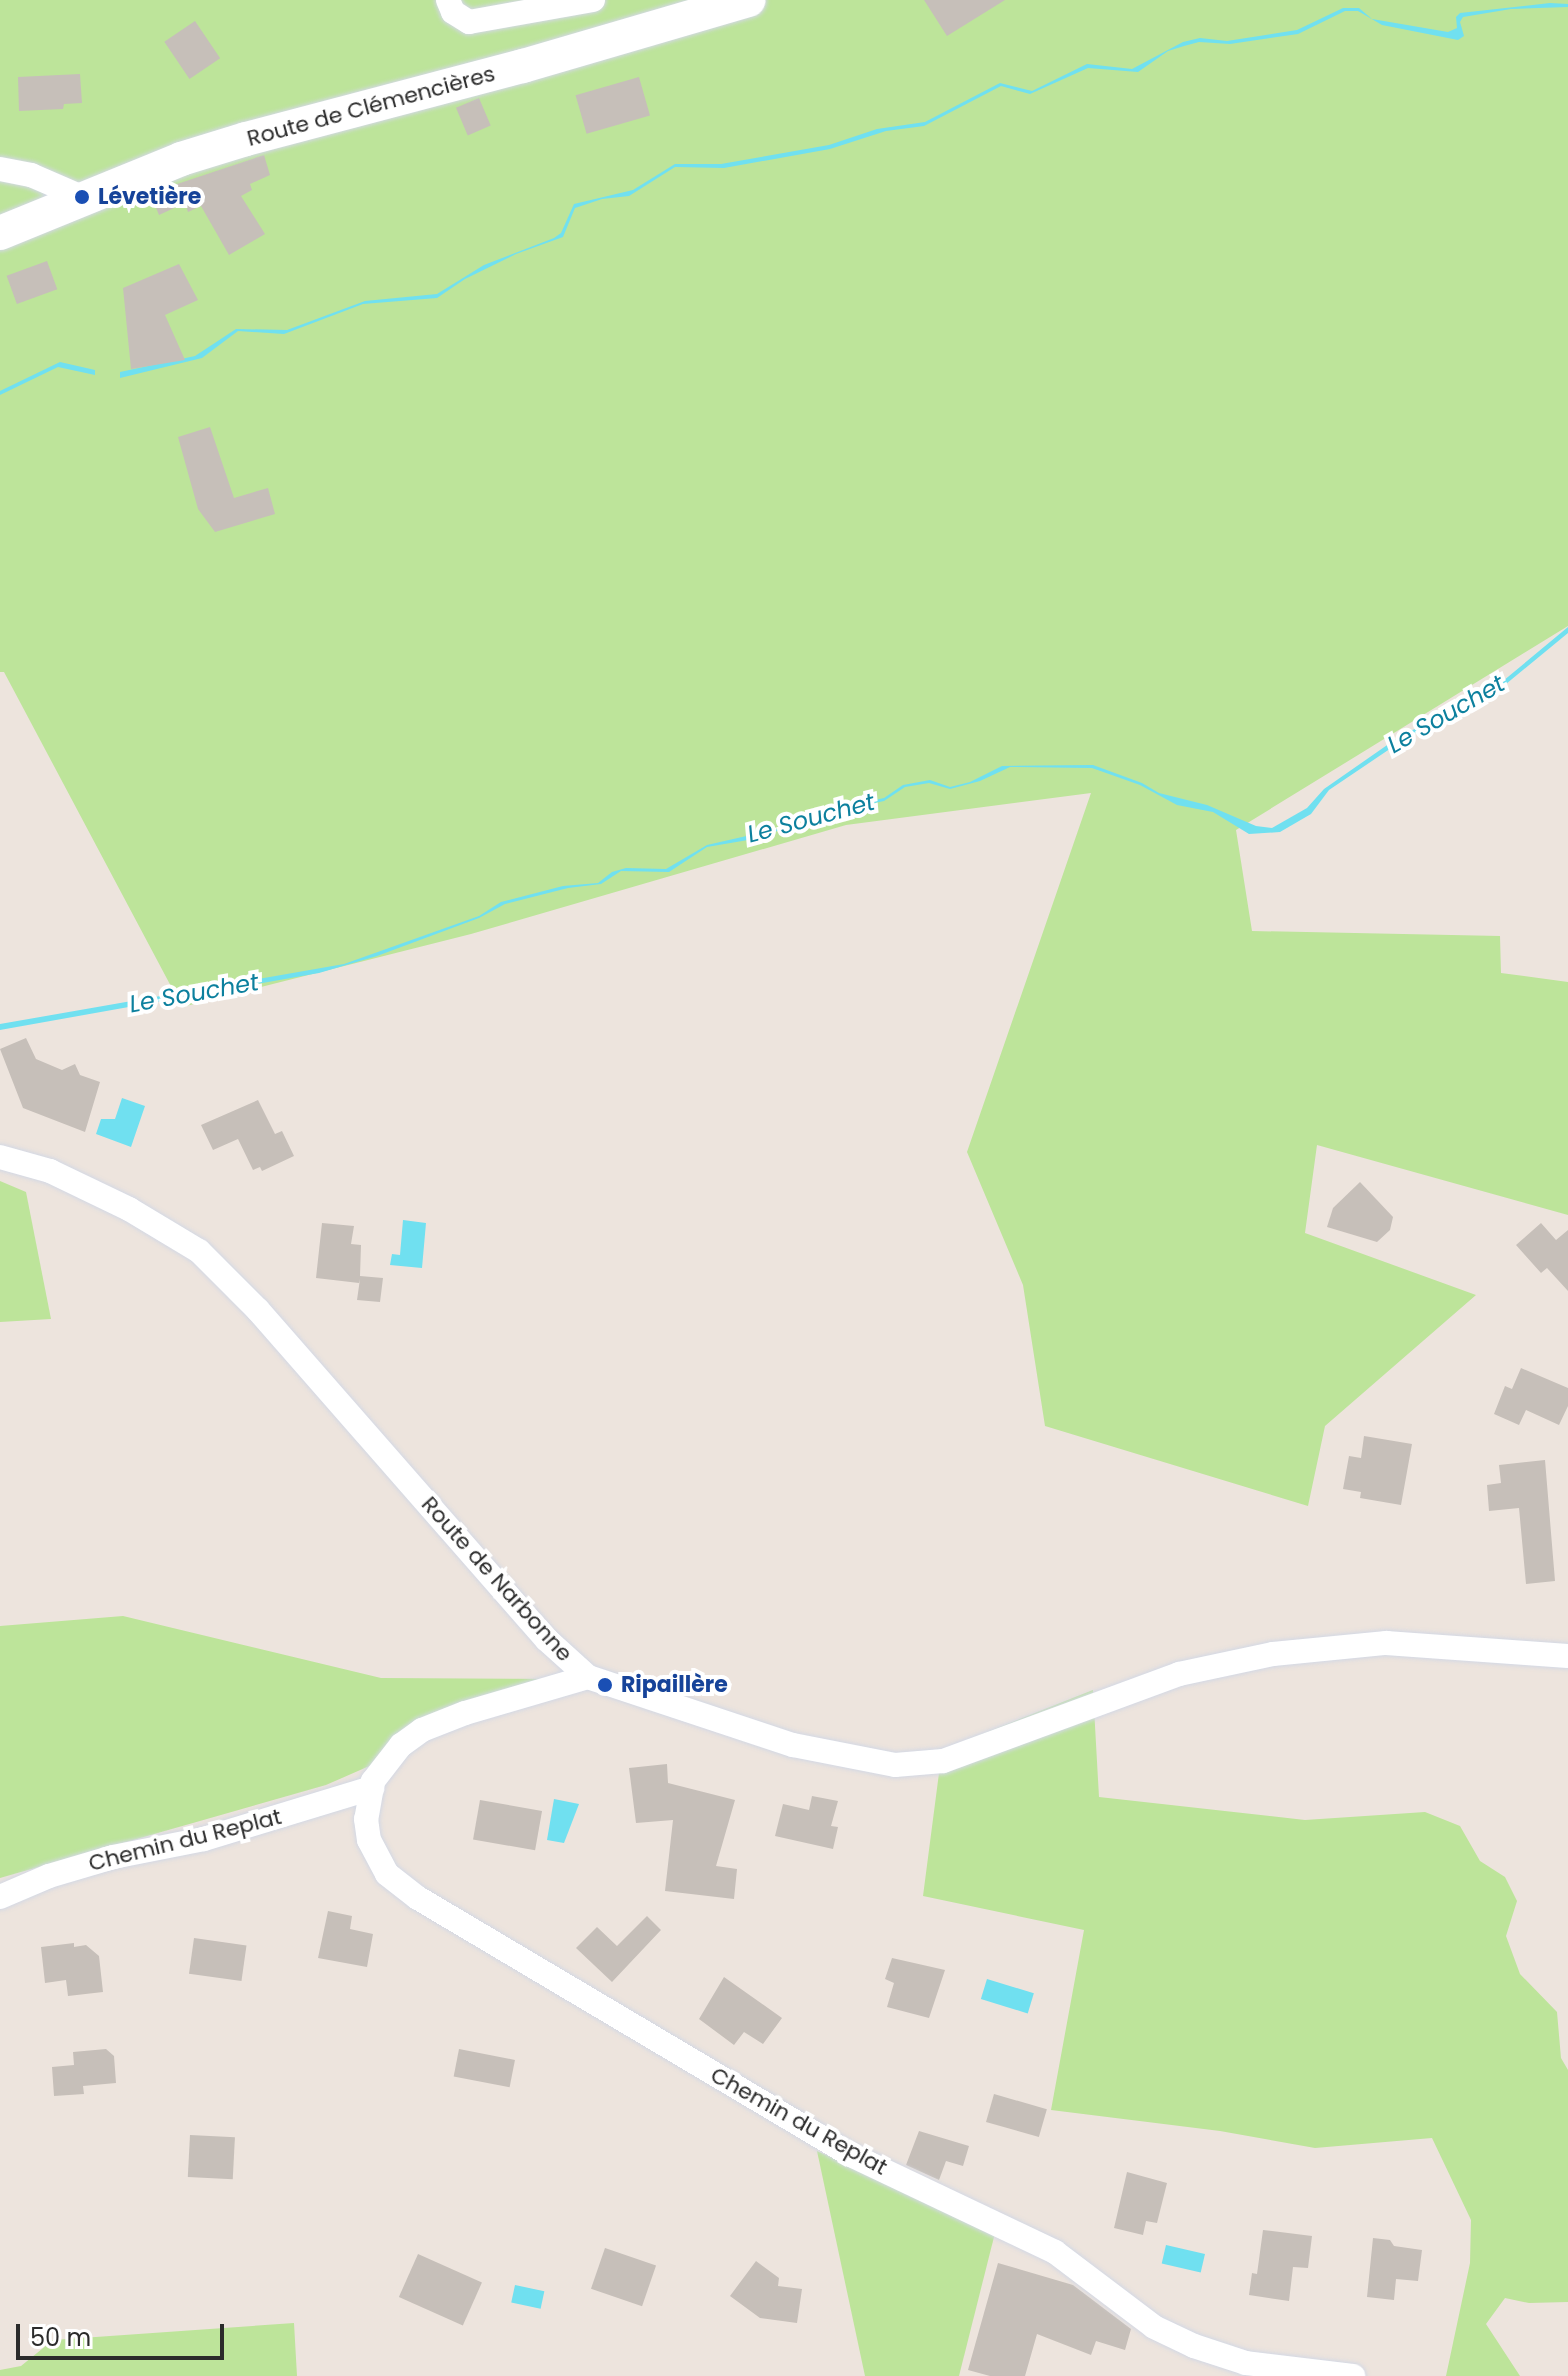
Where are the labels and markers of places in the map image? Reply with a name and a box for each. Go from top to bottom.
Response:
place label: Lévetière [98,184,201,210]
marker: Lévetière [73,188,91,206]
place label: Ripaillère [621,1672,728,1698]
marker: Ripaillère [596,1676,614,1694]

